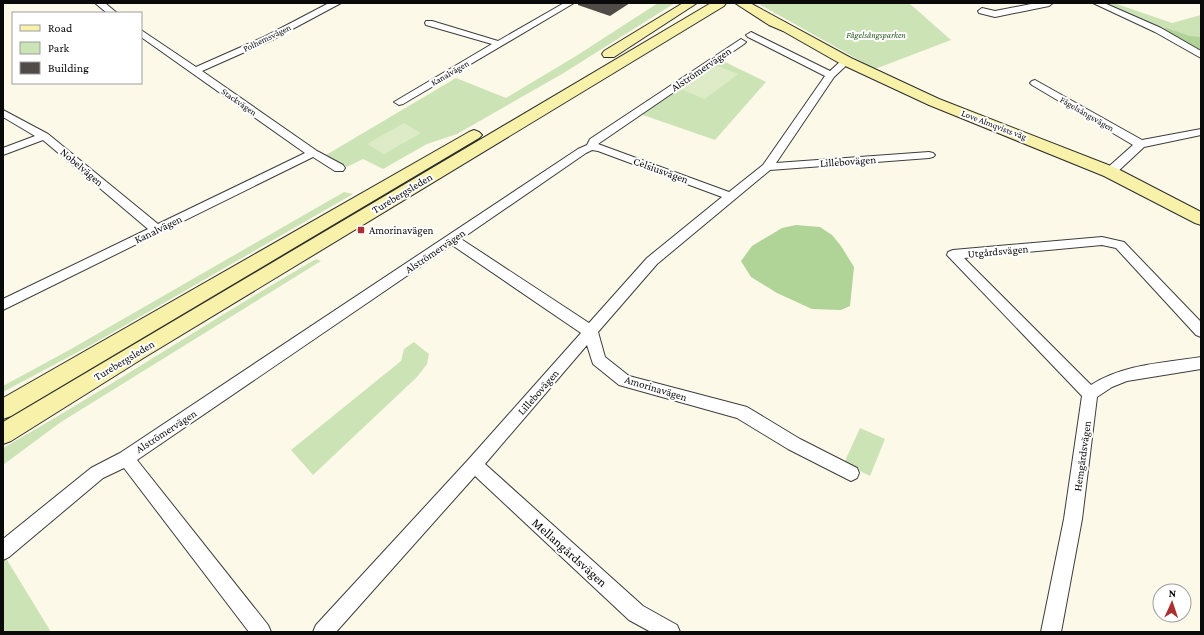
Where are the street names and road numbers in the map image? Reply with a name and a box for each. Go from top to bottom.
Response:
street label: Polhemsvägen [241,22,293,54]
street label: Alströmervägen [669,44,734,94]
street label: Kanalvägen [429,58,471,88]
street label: Stackvägen [220,86,259,118]
street label: Fågelsångsvägen [1058,94,1116,134]
street label: Love Almqvists väg [960,108,1028,142]
street label: Nobelvägen [58,146,106,189]
street label: Lillebovägen [820,153,877,170]
street label: Celsiusvägen [632,155,690,186]
street label: Turebergsleden [370,170,435,217]
street label: Kanalvägen [132,212,184,247]
street label: Alströmervägen [403,226,468,276]
street label: Utgårdsvägen [967,242,1029,261]
street label: Turebergsleden [92,337,157,384]
street label: Lillebovägen [515,367,562,418]
street label: Amorinavägen [623,373,689,404]
street label: Alströmervägen [133,407,199,456]
street label: Hemgårdsvägen [1071,420,1094,492]
street label: Mellangårdsvägen [529,515,610,590]

